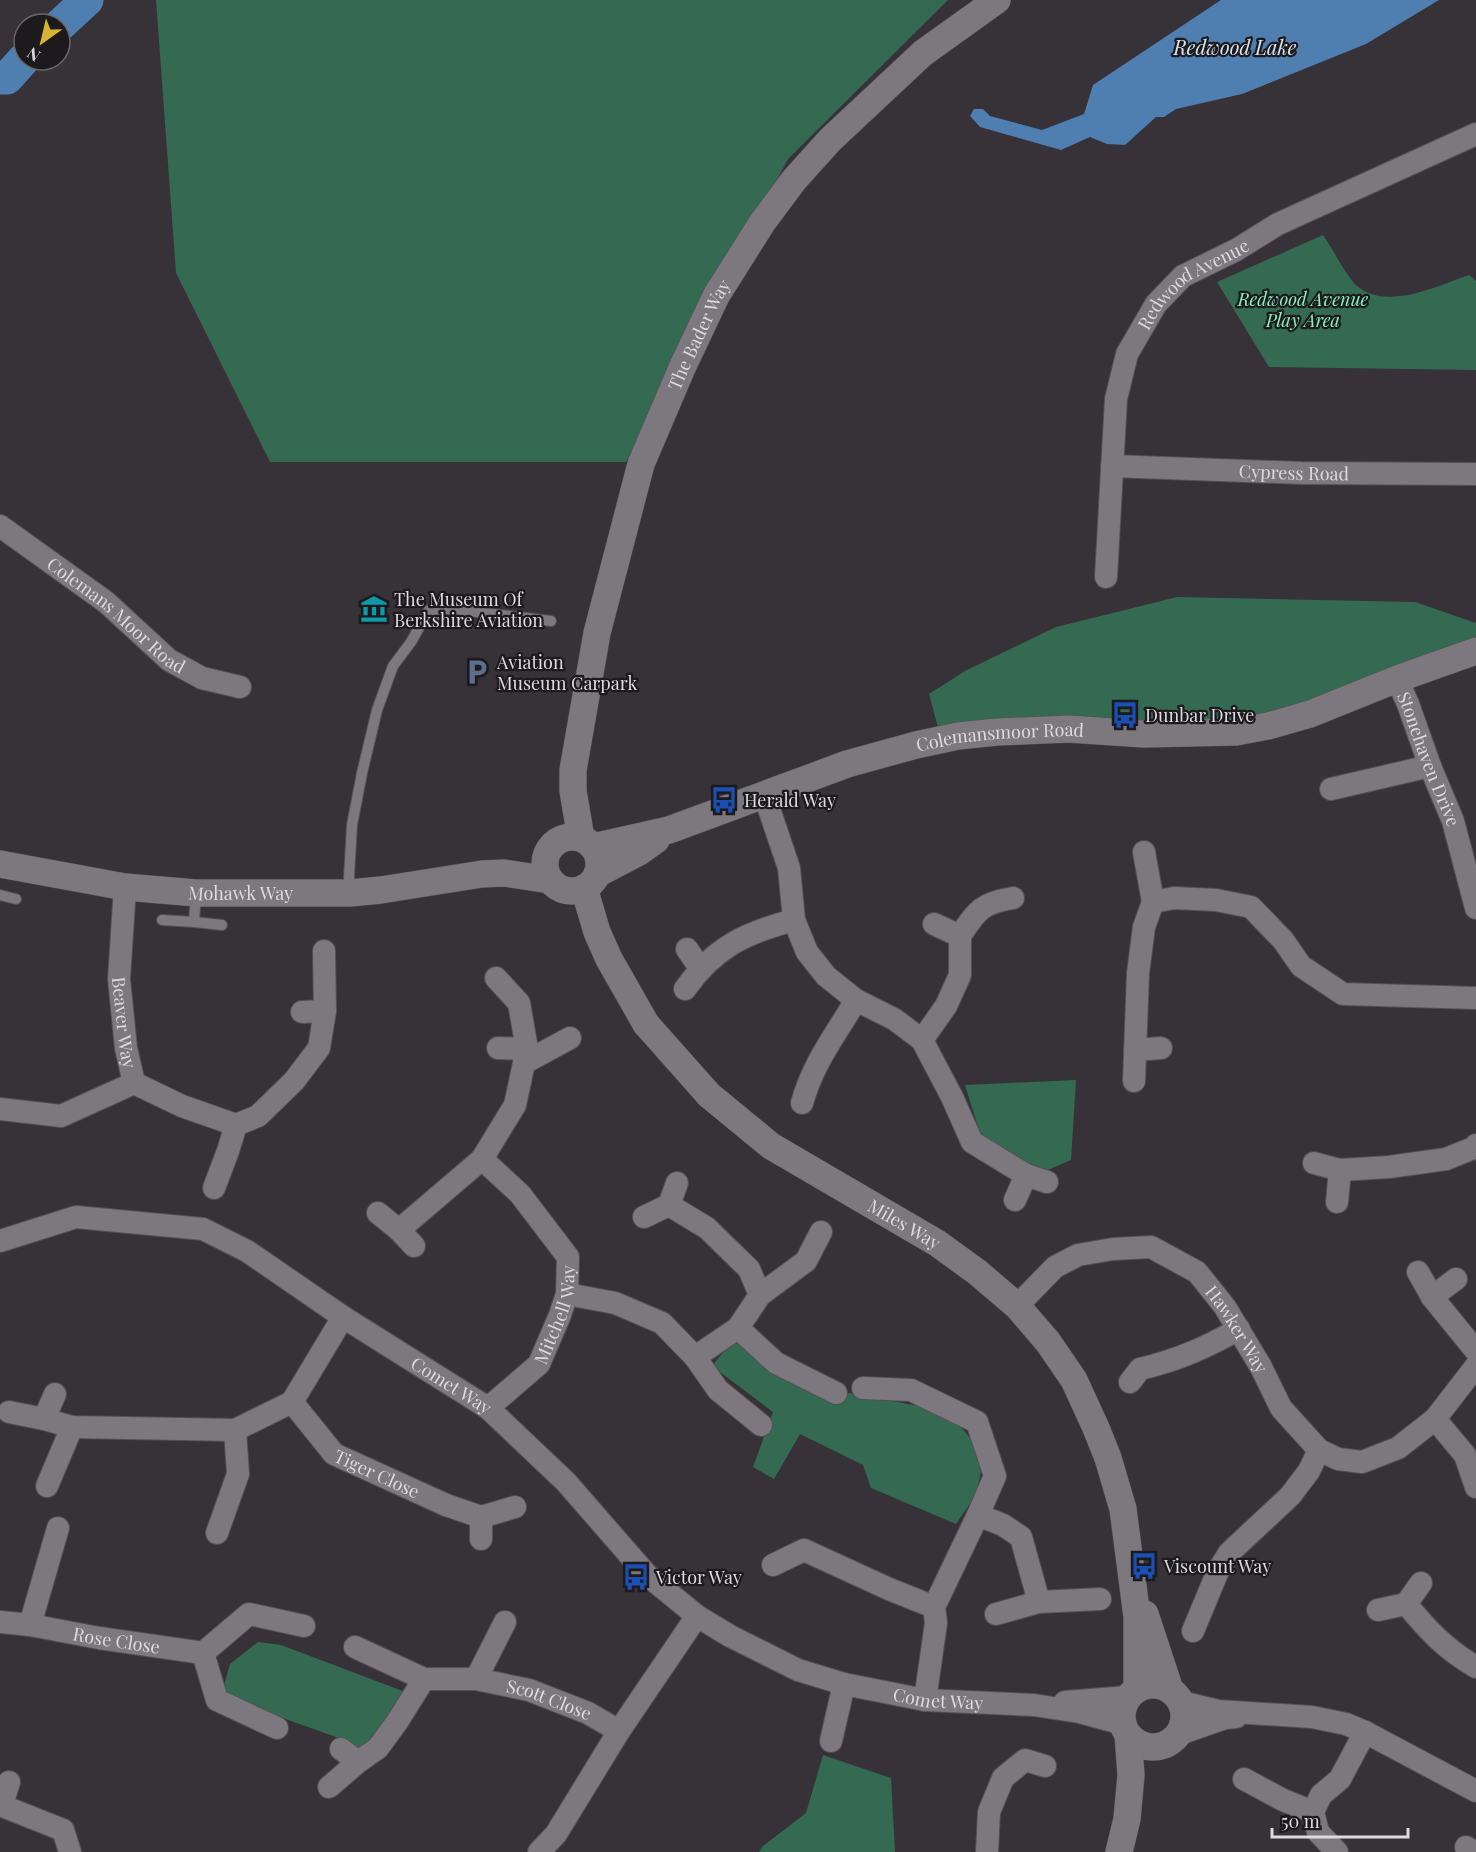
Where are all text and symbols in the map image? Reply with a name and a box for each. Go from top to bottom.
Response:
north arrow [12,12,72,72]
water label: Redwood Lake [1173,33,1297,60]
text: N [22,43,44,67]
street label: Redwood Avenue [1132,233,1253,334]
street label: The Bader Way [662,275,736,394]
park label: Redwood Avenue Play Area [1237,287,1369,332]
street label: Cypress Road [1238,459,1350,485]
street label: Colemans Moor Road [42,552,190,679]
place label: The Museum Of Berkshire Aviation [394,587,543,632]
museum icon: The Museum Of Berkshire Aviation [359,594,389,624]
place label: Aviation Museum Carpark [496,650,637,695]
parking icon: Aviation Museum Carpark [462,657,492,687]
street label: Stonehaven Drive [1392,688,1466,830]
bus stop icon: Dunbar Drive [1110,700,1140,730]
place label: Dunbar Drive [1145,703,1254,727]
street label: Colemansmoor Road [914,717,1085,757]
bus stop icon: Herald Way [709,785,739,815]
place label: Herald Way [744,788,836,812]
street label: Mohawk Way [187,880,293,906]
street label: Beaver Way [107,976,142,1071]
street label: Miles Way [864,1193,945,1255]
street label: Mitchell Way [528,1265,580,1368]
street label: Hawker Way [1200,1280,1274,1377]
street label: Comet Way [407,1351,496,1419]
street label: Tiger Close [330,1444,423,1503]
bus stop icon: Viscount Way [1129,1551,1159,1581]
place label: Viscount Way [1163,1554,1271,1578]
bus stop icon: Victor Way [621,1562,651,1592]
place label: Victor Way [655,1565,742,1589]
street label: Rose Close [71,1621,162,1659]
street label: Scott Close [504,1674,595,1725]
street label: Comet Way [891,1682,984,1715]
scale bar [1272,1801,1408,1839]
text: 50 m [1281,1809,1320,1833]

